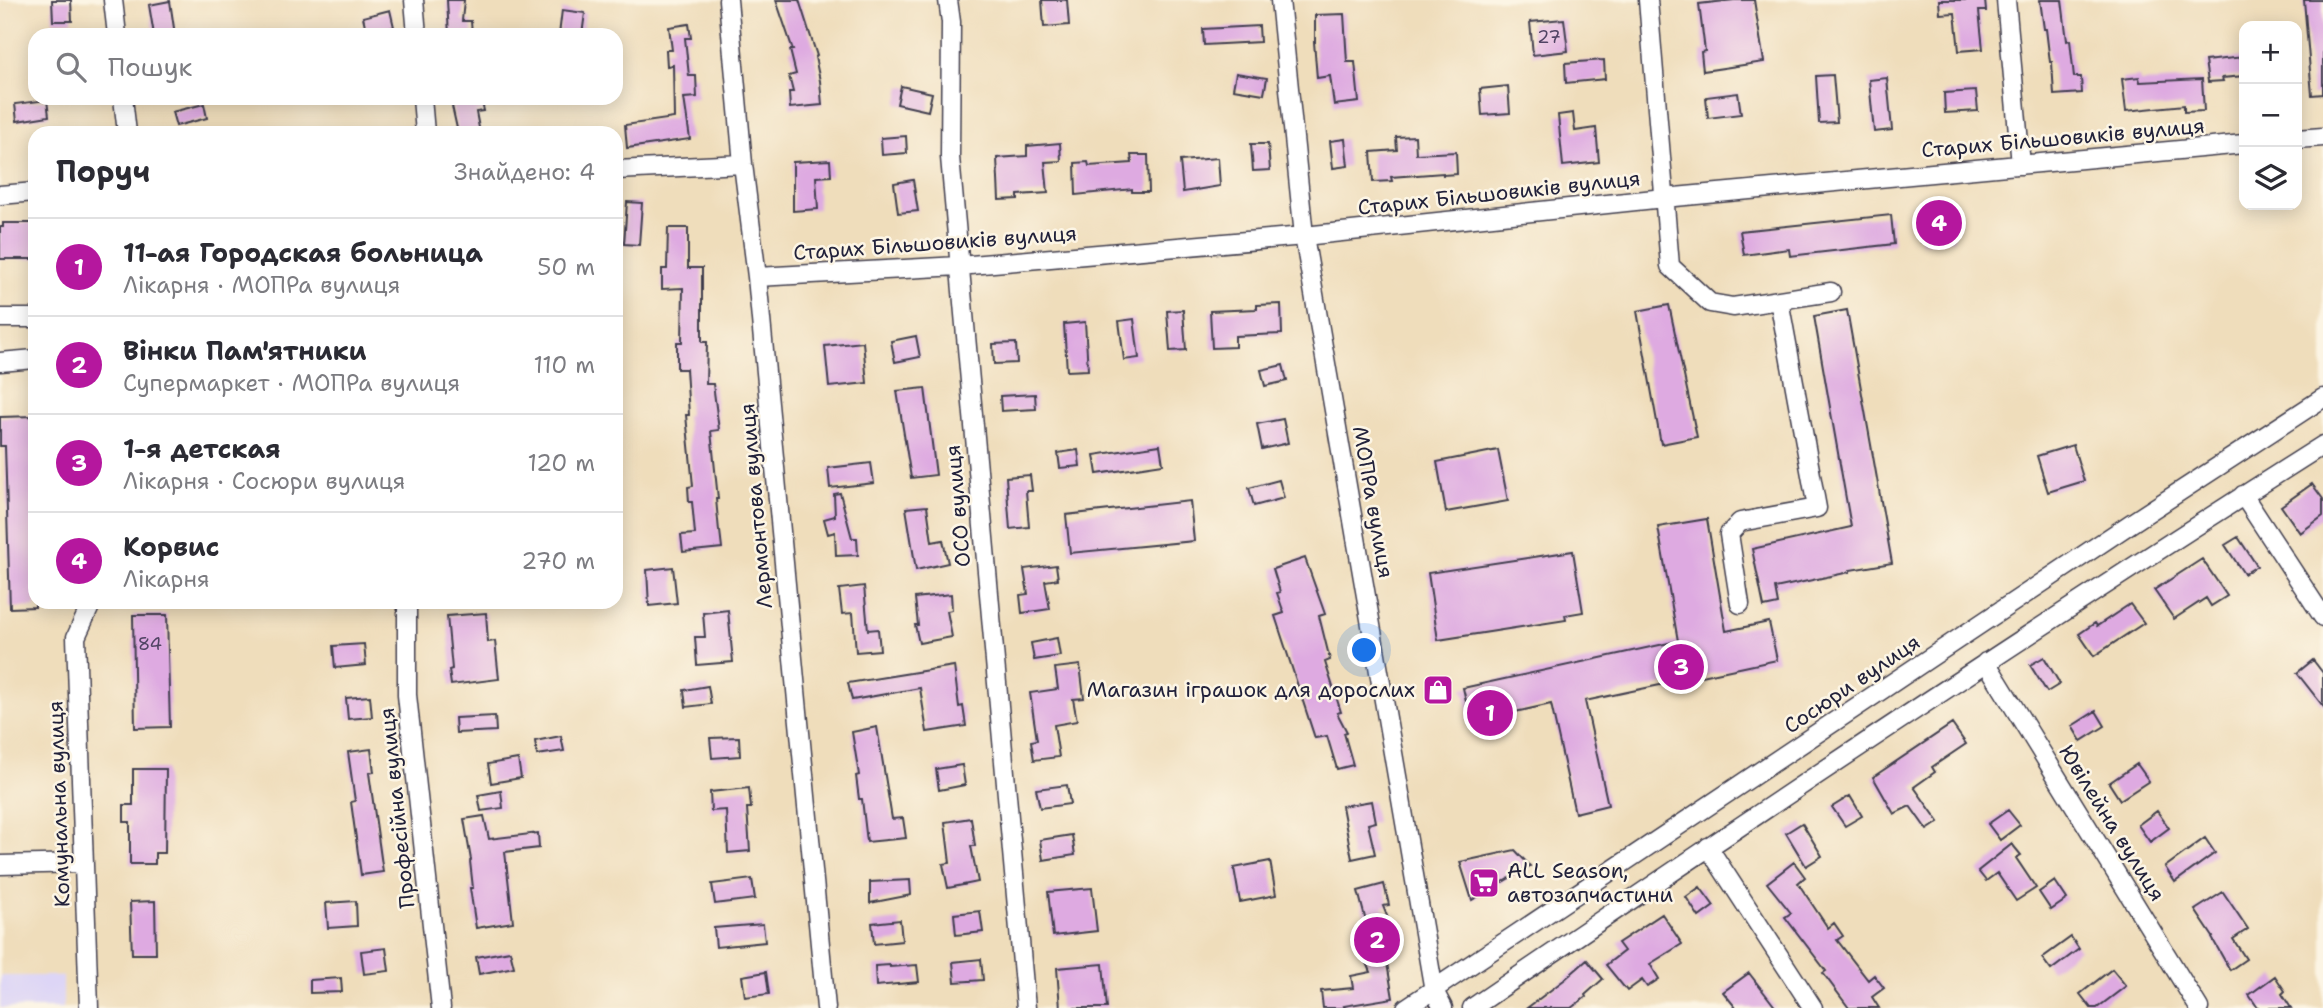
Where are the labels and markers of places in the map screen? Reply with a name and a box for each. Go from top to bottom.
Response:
pin: 4 [1916,197,1962,249]
pin: 3 [1658,641,1704,693]
shop icon: Магазин іграшок для дорослих [1421,673,1455,707]
place label: Магазин іграшок для дорослих [1087,676,1415,704]
pin: 1 [1467,687,1513,739]
place label: ALL Season, автозапчастини [1507,857,1674,909]
supermarket icon: ALL Season, автозапчастини [1467,866,1501,900]
pin: 2 [1354,914,1400,966]

